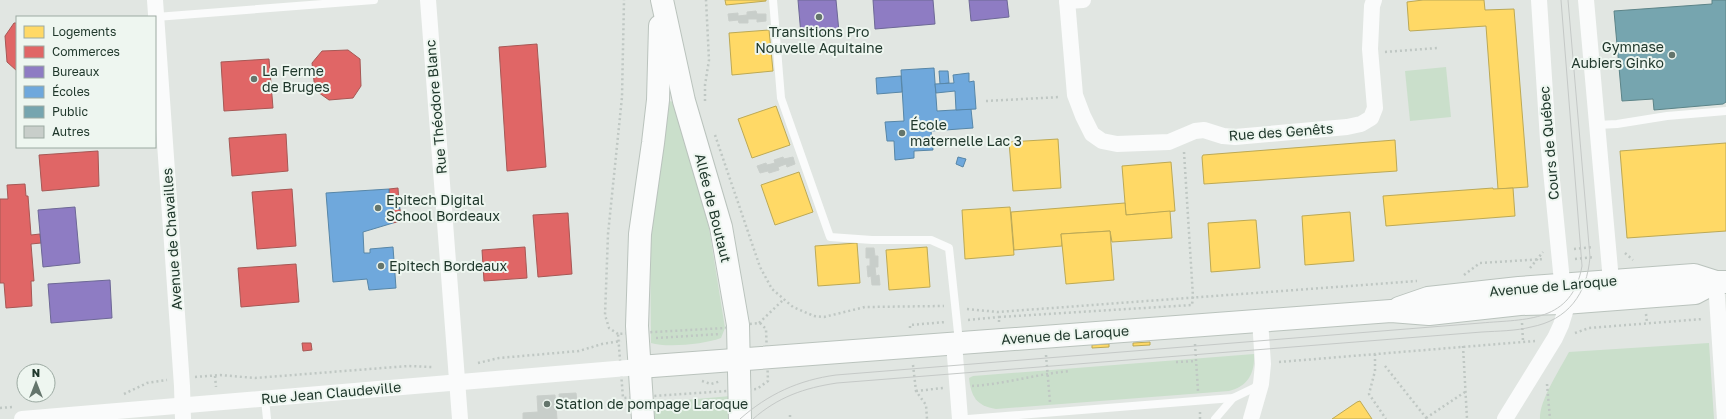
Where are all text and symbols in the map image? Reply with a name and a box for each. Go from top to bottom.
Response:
marker: Transitions Pro Nouvelle Aquitaine [814,12,824,22]
legend [16,16,156,148]
place label: Transitions Pro Nouvelle Aquitaine [755,23,883,56]
text: Logements [52,24,116,39]
place label: Gymnase Aubiers Ginko [1571,38,1664,71]
street label: Rue Théodore Blanc [421,39,450,175]
text: Commerces [52,44,120,59]
marker: Gymnase Aubiers Ginko [1667,50,1677,60]
place label: La Ferme de Bruges [262,62,330,95]
text: Bureaux [52,64,100,79]
marker: La Ferme de Bruges [249,74,259,84]
text: Écoles [52,84,90,99]
street label: Cours de Québec [1535,85,1562,201]
text: Public [52,104,89,119]
place label: École maternelle Lac 3 [910,116,1022,149]
street label: Rue des Genêts [1228,119,1334,144]
text: Autres [52,124,90,139]
marker: École maternelle Lac 3 [897,128,907,138]
street label: Allée de Boutaut [692,152,735,264]
street label: Avenue de Chavailles [158,167,185,311]
place label: Epitech Digital School Bordeaux [386,191,500,224]
marker: Epitech Digital School Bordeaux [373,203,383,213]
place label: Epitech Bordeaux [389,257,508,274]
marker: Epitech Bordeaux [376,261,386,271]
street label: Avenue de Laroque [1488,271,1618,300]
street label: Avenue de Laroque [1000,322,1129,347]
north arrow [16,363,56,403]
text: N [32,366,40,379]
street label: Rue Jean Claudeville [260,378,402,407]
place label: Station de pompage Laroque [555,395,748,412]
marker: Station de pompage Laroque [542,399,552,409]

